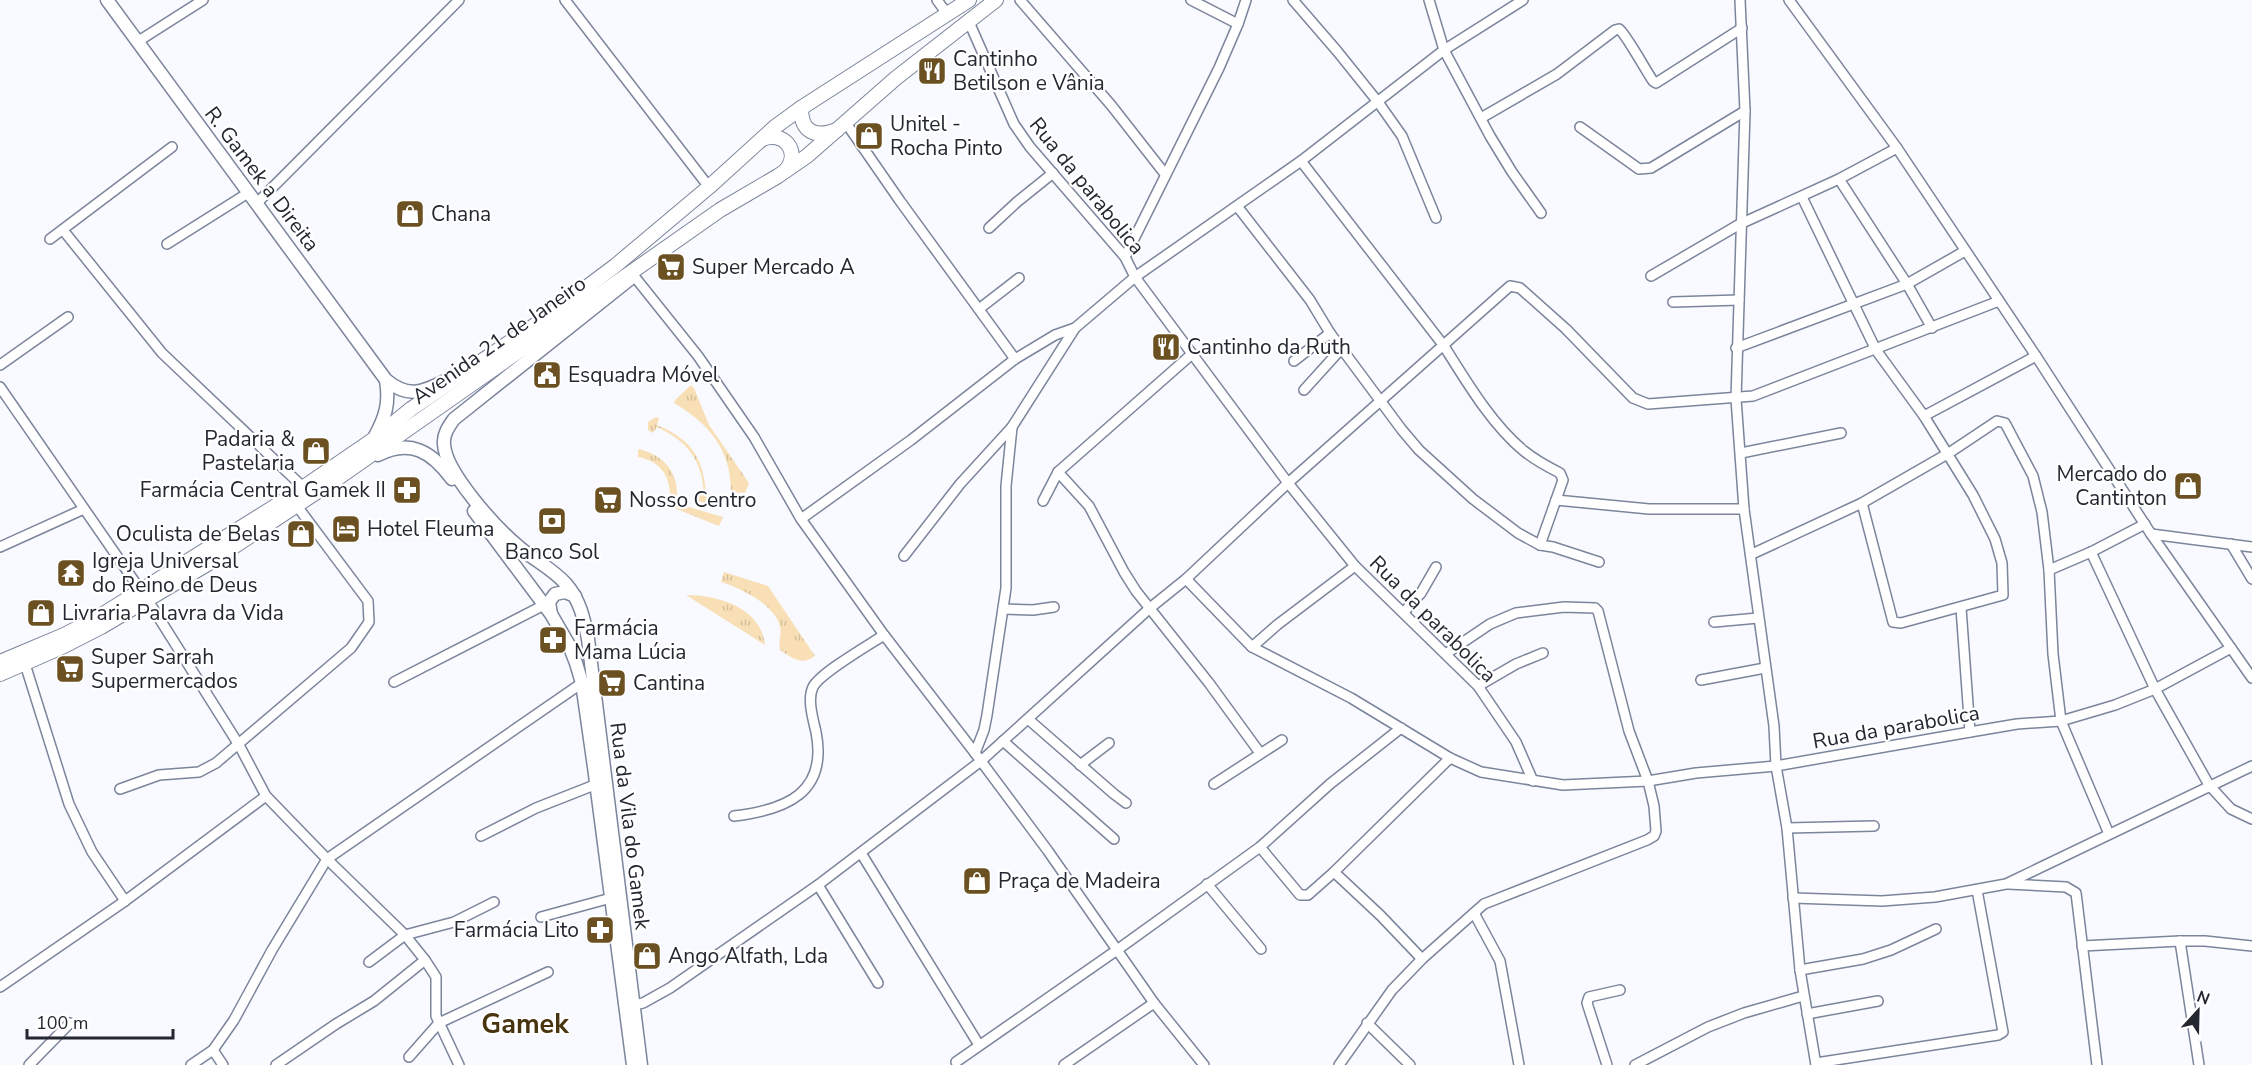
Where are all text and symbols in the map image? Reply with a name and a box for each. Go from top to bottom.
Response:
place label: Cantinho Betilson e Vânia [953,45,1105,97]
restaurant icon: Cantinho Betilson e Vânia [916,55,948,87]
street label: R. Gamek a Direita [198,101,326,257]
place label: Unitel - Rocha Pinto [890,110,1003,162]
street label: Rua da parabolica [1023,112,1151,260]
shop icon: Unitel - Rocha Pinto [853,120,885,152]
shop icon: Chana [394,198,426,230]
place label: Chana [431,200,491,228]
supermarket icon: Super Mercado A [655,251,687,283]
place label: Super Mercado A [692,253,855,281]
street label: Avenida 21 de Janeiro [406,269,592,411]
restaurant icon: Cantinho da Ruth [1150,331,1182,363]
place label: Cantinho da Ruth [1187,333,1351,361]
public building icon: Esquadra Móvel [531,359,563,391]
place label: Esquadra Móvel [568,361,720,389]
place label: Padaria & Pastelaria [202,425,295,477]
shop icon: Padaria & Pastelaria [300,435,332,467]
place label: Mercado do Cantinton [2056,460,2167,512]
shop icon: Mercado do Cantinton [2172,470,2204,502]
pharmacy icon: Farmácia Central Gamek II [391,474,423,506]
place label: Farmácia Central Gamek II [140,476,386,504]
supermarket icon: Nosso Centro [592,484,624,516]
place label: Nosso Centro [629,486,756,514]
bank icon: Banco Sol [536,505,568,537]
hotel icon: Hotel Fleuma [330,513,362,545]
place label: Hotel Fleuma [367,515,494,543]
shop icon: Oculista de Belas [285,518,317,550]
place label: Oculista de Belas [116,520,280,548]
place label: Banco Sol [505,538,600,566]
place label: Igreja Universal do Reino de Deus [92,547,258,599]
street label: Rua da parabolica [1363,549,1503,689]
temple icon: Igreja Universal do Reino de Deus [55,557,87,589]
shop icon: Livraria Palavra da Vida [25,597,57,629]
place label: Livraria Palavra da Vida [62,599,284,627]
place label: Farmácia Mama Lúcia [574,614,686,666]
pharmacy icon: Farmácia Mama Lúcia [537,624,569,656]
place label: Super Sarrah Supermercados [91,643,238,695]
supermarket icon: Super Sarrah Supermercados [54,653,86,685]
supermarket icon: Cantina [596,667,628,699]
place label: Cantina [633,669,705,697]
street label: Rua da parabolica [1810,699,1982,755]
street label: Rua da Vila do Gamek [603,721,657,932]
shop icon: Praça de Madeira [961,865,993,897]
place label: Praça de Madeira [998,867,1161,895]
pharmacy icon: Farmácia Lito [584,914,616,946]
place label: Farmácia Lito [454,916,579,944]
shop icon: Ango Alfath, Lda [631,940,663,972]
place label: Ango Alfath, Lda [668,942,828,970]
north arrow [2168,981,2228,1041]
text: N [2194,986,2213,1010]
scale bar [27,1002,172,1040]
district label: Gamek [481,1006,569,1043]
text: 100 m [36,1011,88,1035]

